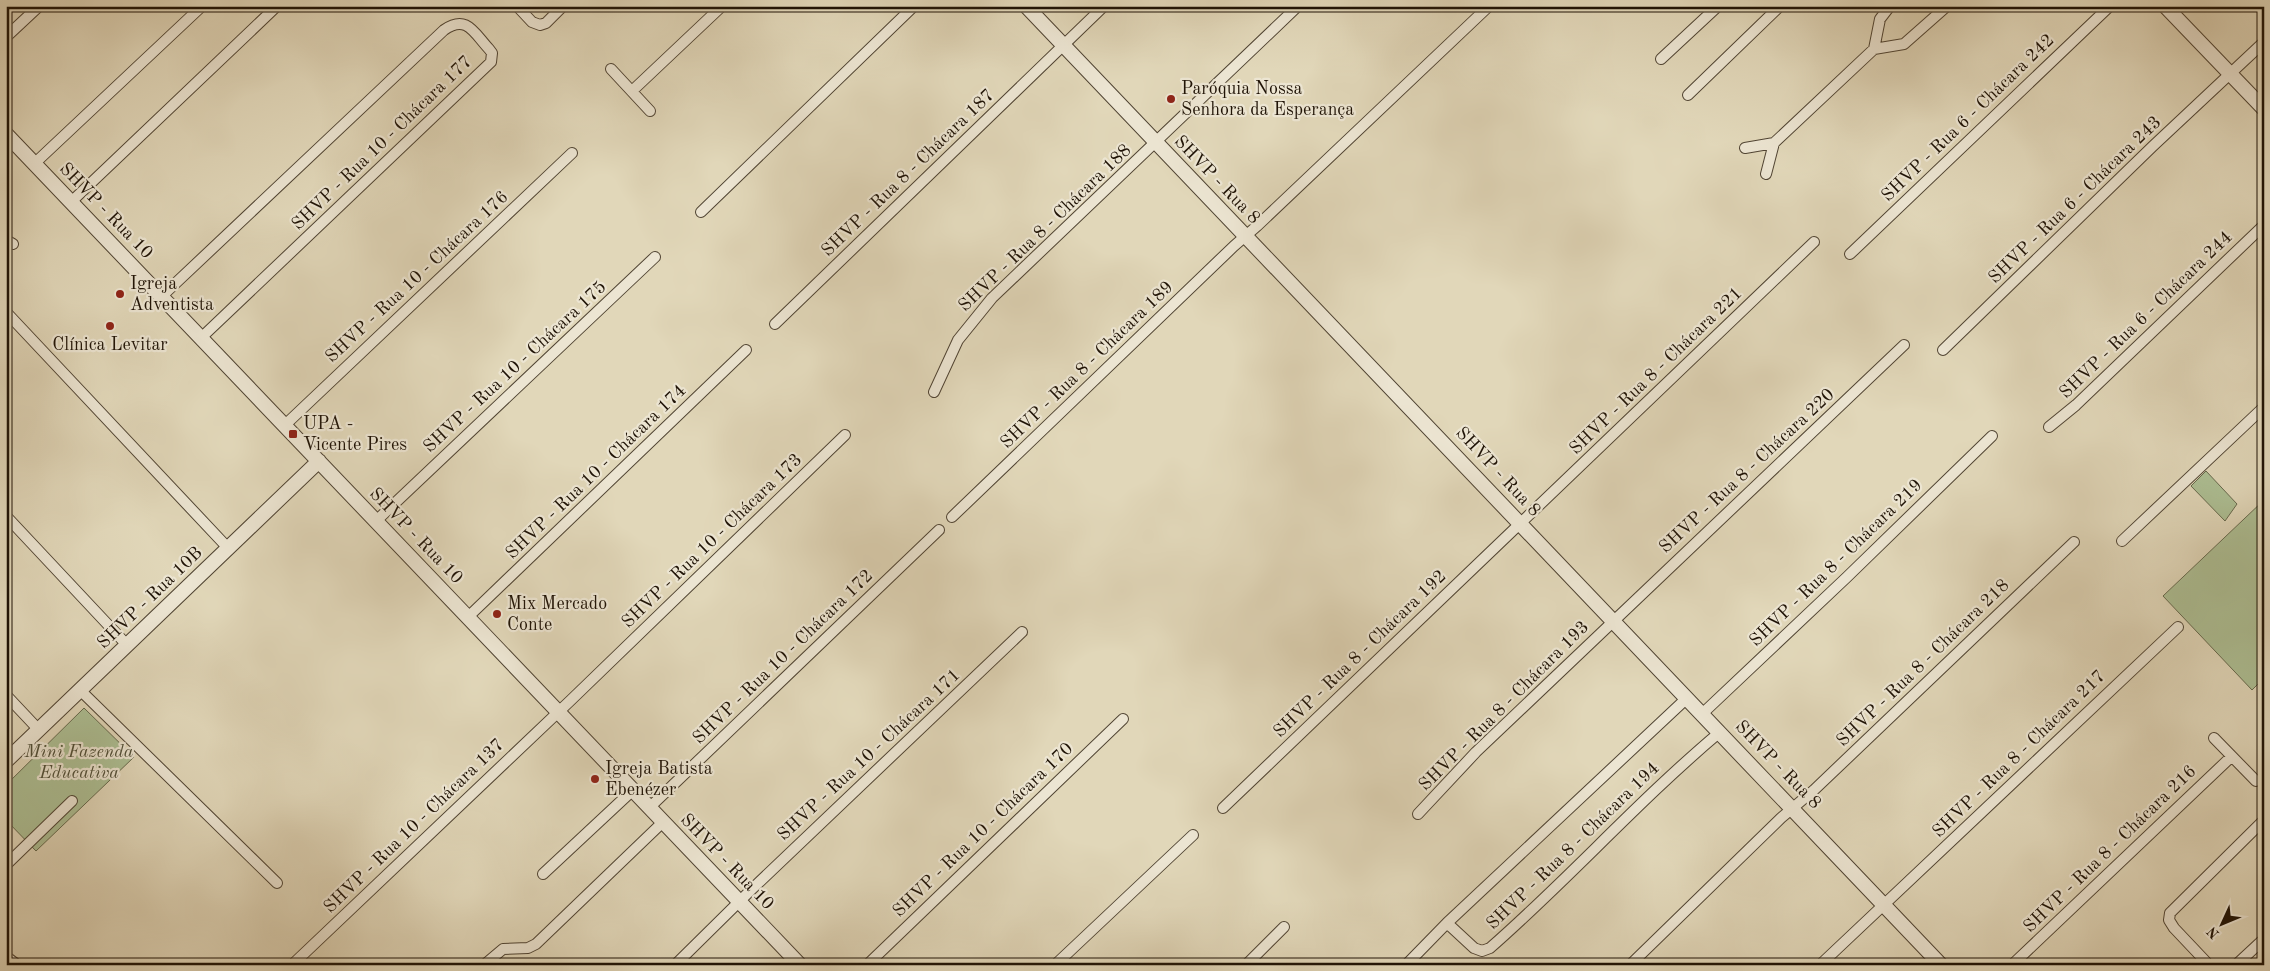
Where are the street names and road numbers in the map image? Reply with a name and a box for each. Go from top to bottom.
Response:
street label: SHVP - Rua 6 - Chácara 242 [1878,31,2058,205]
street label: SHVP - Rua 10 - Chácara 177 [289,52,475,234]
street label: SHVP - Rua 8 - Chácara 187 [818,86,998,260]
street label: SHVP - Rua 6 - Chácara 243 [1985,113,2165,287]
street label: SHVP - Rua 8 [1171,132,1263,228]
street label: SHVP - Rua 8 - Chácara 188 [955,141,1135,315]
street label: SHVP - Rua 10 [56,160,156,262]
street label: SHVP - Rua 10 - Chácara 176 [322,188,512,366]
street label: SHVP - Rua 6 - Chácara 244 [2056,228,2236,402]
street label: SHVP - Rua 10 - Chácara 175 [420,278,610,456]
street label: SHVP - Rua 8 - Chácara 189 [997,278,1177,452]
street label: SHVP - Rua 8 - Chácara 221 [1566,284,1746,458]
street label: SHVP - Rua 10 - Chácara 174 [503,381,689,563]
street label: SHVP - Rua 8 - Chácara 220 [1656,385,1838,557]
street label: SHVP - Rua 8 [1452,424,1544,520]
street label: SHVP - Rua 10 - Chácara 173 [619,450,805,632]
street label: SHVP - Rua 8 - Chácara 219 [1746,476,1926,650]
street label: SHVP - Rua 10 [366,485,466,587]
street label: SHVP - Rua 10B [94,544,206,652]
street label: SHVP - Rua 10 - Chácara 172 [690,566,876,748]
street label: SHVP - Rua 8 - Chácara 192 [1270,567,1450,741]
street label: SHVP - Rua 8 - Chácara 218 [1833,576,2013,750]
street label: SHVP - Rua 8 - Chácara 193 [1416,618,1592,794]
street label: SHVP - Rua 10 - Chácara 171 [774,666,964,844]
street label: SHVP - Rua 8 - Chácara 217 [1929,667,2109,841]
street label: SHVP - Rua 8 [1732,717,1824,813]
street label: SHVP - Rua 10 - Chácara 137 [321,735,507,917]
street label: SHVP - Rua 10 - Chácara 170 [890,739,1076,921]
street label: SHVP - Rua 8 - Chácara 194 [1483,759,1663,933]
street label: SHVP - Rua 8 - Chácara 216 [2020,762,2200,936]
street label: SHVP - Rua 10 [677,811,777,913]

